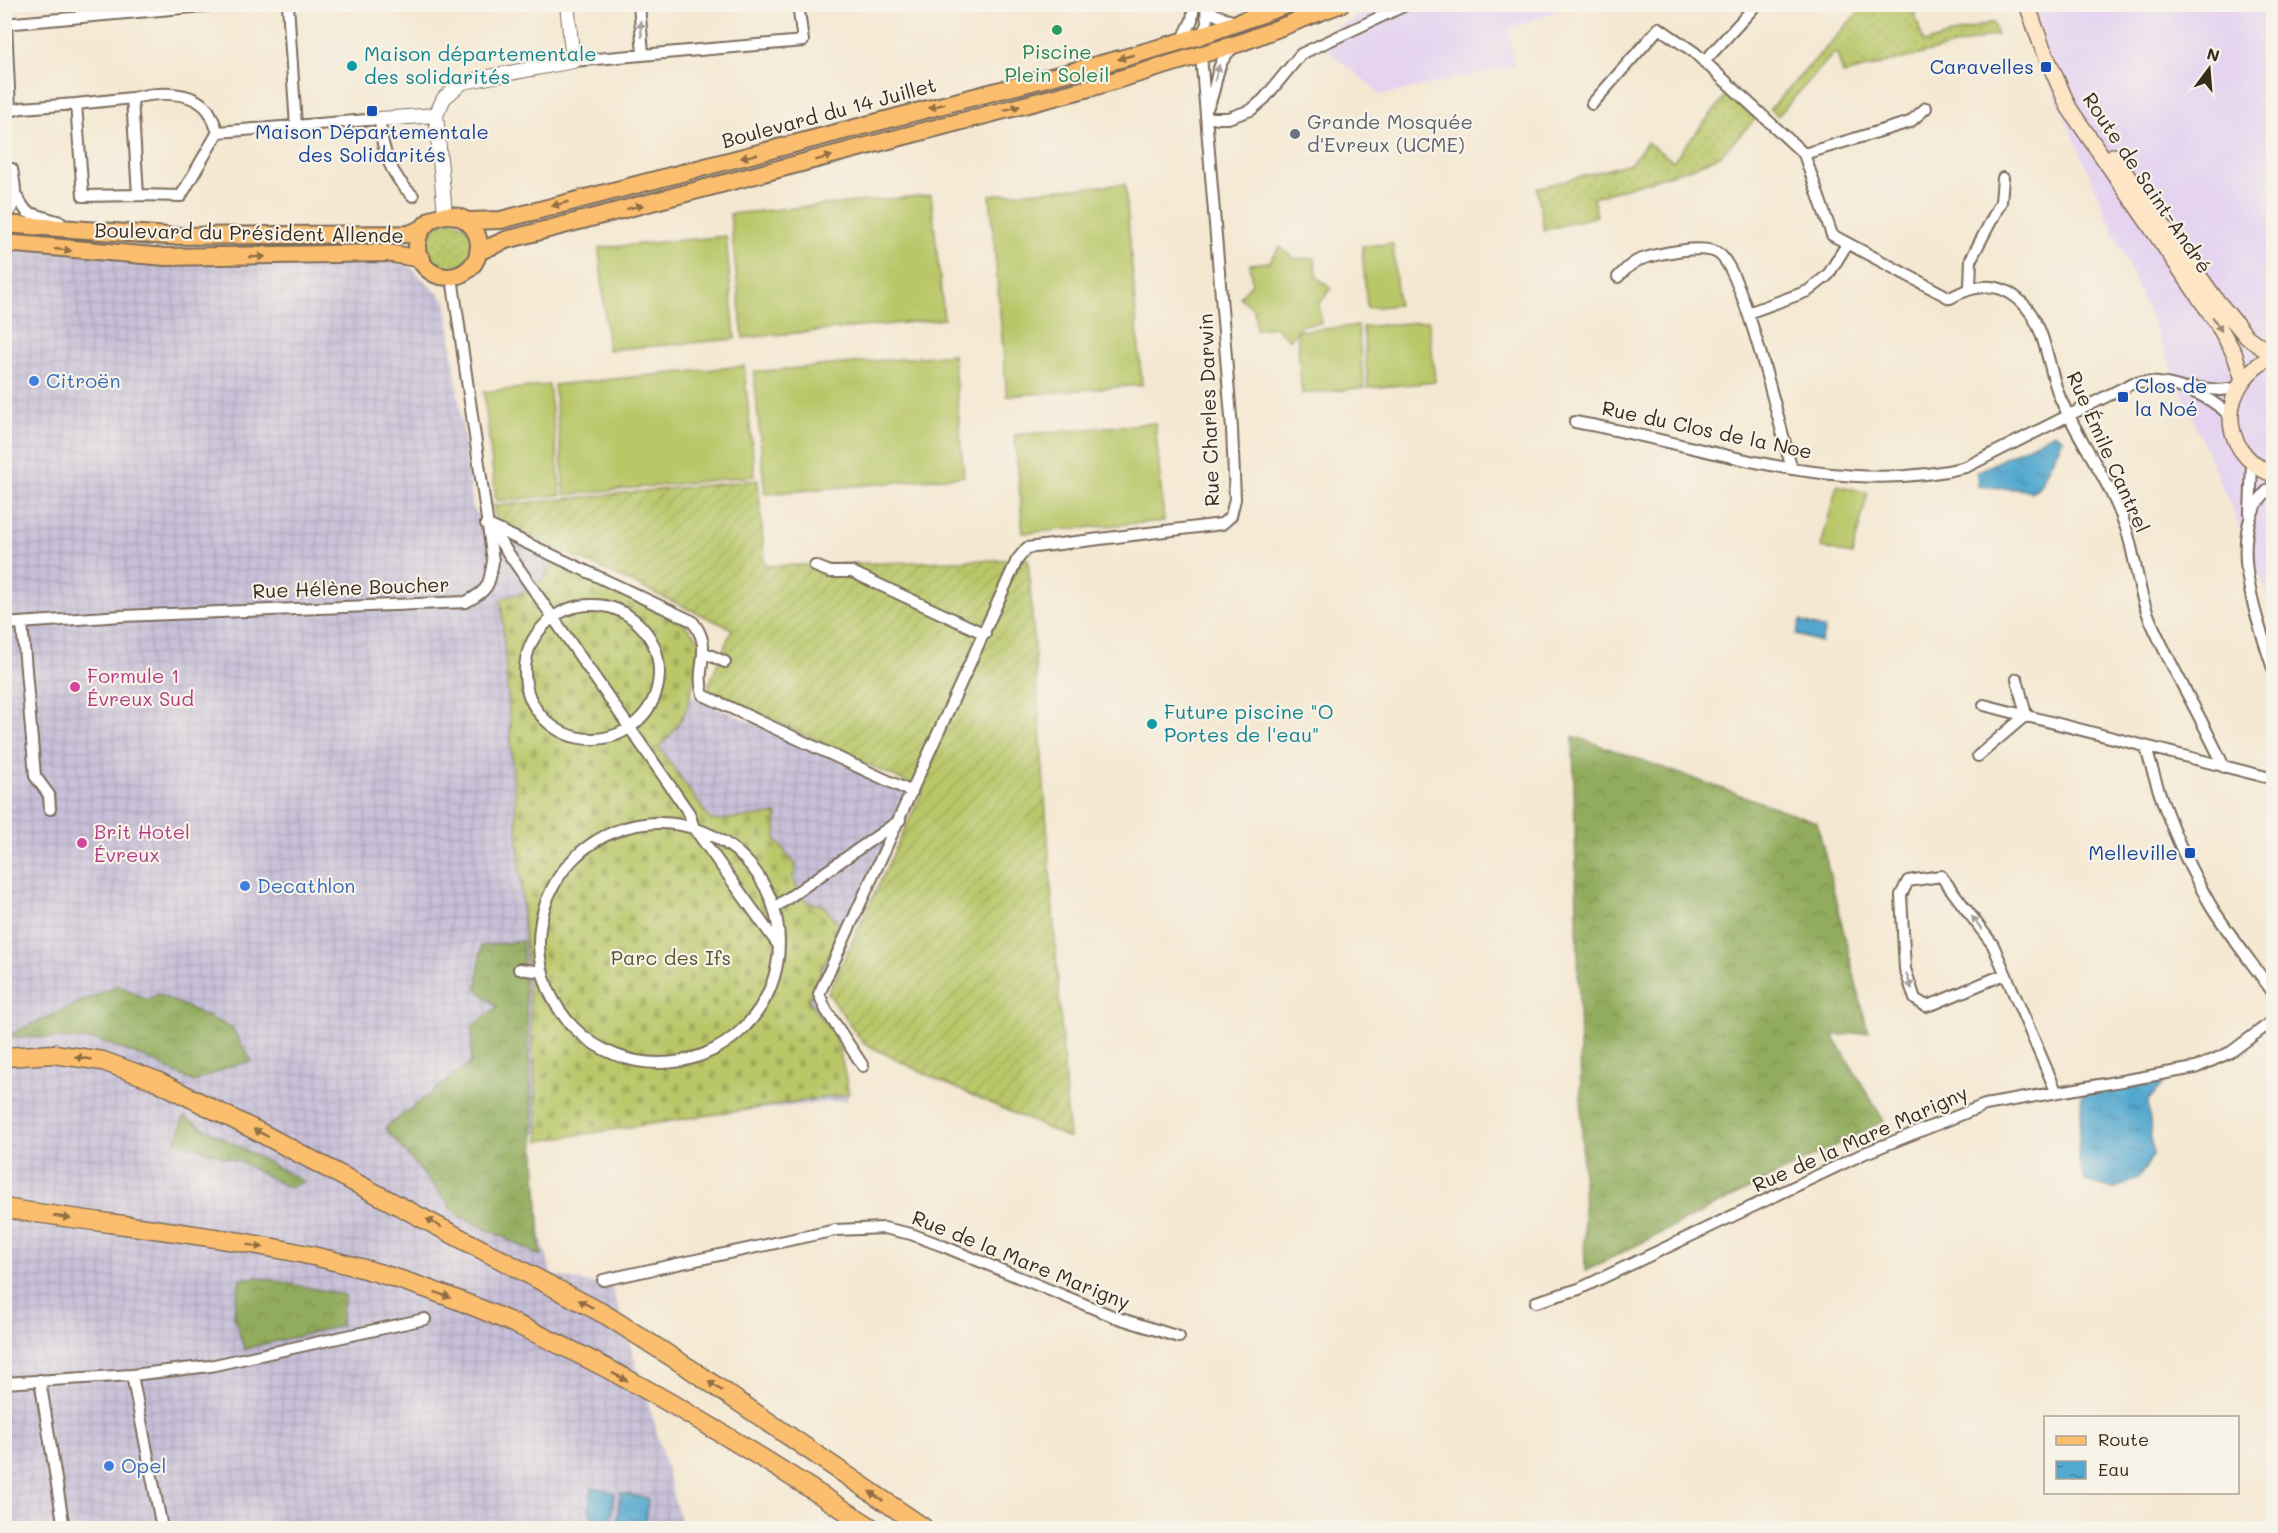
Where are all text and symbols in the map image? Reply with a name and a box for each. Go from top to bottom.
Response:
one-way arrow [636,20,646,39]
marker: Piscine Plein Soleil [1050,23,1064,37]
place label: Piscine Plein Soleil [1005,38,1109,87]
north arrow [2179,39,2239,99]
place label: Maison départementale des solidarités [364,40,597,89]
text: N [2205,42,2222,66]
one-way arrow [1117,53,1135,62]
place label: Caravelles [1930,53,2034,79]
marker: Maison départementale des solidarités [345,59,359,73]
marker: Caravelles [2039,60,2053,74]
one-way arrow [1213,64,1222,82]
street label: Boulevard du 14 Juillet [719,71,939,153]
street label: Route de Saint-André [2078,87,2218,278]
one-way arrow [928,102,946,112]
one-way arrow [1003,103,1021,113]
marker: Maison Départementale des Solidarités [365,104,379,118]
place label: Grande Mosquée d'Evreux (UCME) [1307,108,1473,157]
place label: Maison Départementale des Solidarités [255,118,489,167]
marker: Grande Mosquée d'Evreux (UCME) [1288,127,1302,141]
one-way arrow [740,152,758,162]
one-way arrow [814,153,833,163]
one-way arrow [551,200,569,209]
one-way arrow [626,202,644,212]
street label: Boulevard du Président Allende [94,216,404,248]
one-way arrow [53,245,72,254]
one-way arrow [248,252,267,261]
street label: Rue Charles Darwin [1192,313,1224,507]
one-way arrow [2211,316,2222,332]
place label: Citroën [46,367,121,393]
street label: Rue Émile Cantrel [2062,367,2156,536]
place label: Clos de la Noé [2135,372,2207,421]
marker: Citroën [27,374,41,388]
marker: Clos de la Noé [2116,390,2130,404]
street label: Rue du Clos de la Noe [1600,394,1815,464]
street label: Rue Hélène Boucher [252,571,450,603]
place label: Formule 1 Évreux Sud [87,662,194,711]
marker: Formule 1 Évreux Sud [68,680,82,694]
place label: Future piscine "O Portes de l'eau" [1164,698,1334,747]
marker: Future piscine "O Portes de l'eau" [1145,717,1159,731]
place label: Brit Hotel Évreux [94,818,190,867]
marker: Brit Hotel Évreux [75,836,89,850]
place label: Melleville [2088,839,2178,865]
marker: Melleville [2183,846,2197,860]
place label: Decathlon [257,872,355,898]
marker: Decathlon [238,879,252,893]
one-way arrow [1971,916,1983,931]
park label: Parc des Ifs [611,944,731,970]
one-way arrow [1905,972,1915,990]
one-way arrow [73,1053,92,1062]
street label: Rue de la Mare Marigny [1748,1079,1971,1197]
one-way arrow [253,1129,270,1138]
street label: Rue de la Mare Marigny [909,1203,1134,1315]
one-way arrow [53,1212,72,1221]
one-way arrow [426,1218,443,1228]
one-way arrow [246,1242,265,1251]
one-way arrow [435,1290,453,1300]
one-way arrow [577,1299,594,1309]
one-way arrow [612,1372,629,1382]
one-way arrow [707,1380,723,1392]
legend [2044,1416,2239,1494]
text: Route [2098,1427,2149,1451]
place label: Opel [121,1452,167,1478]
text: Eau [2098,1457,2129,1481]
marker: Opel [102,1459,116,1473]
one-way arrow [868,1490,884,1501]

